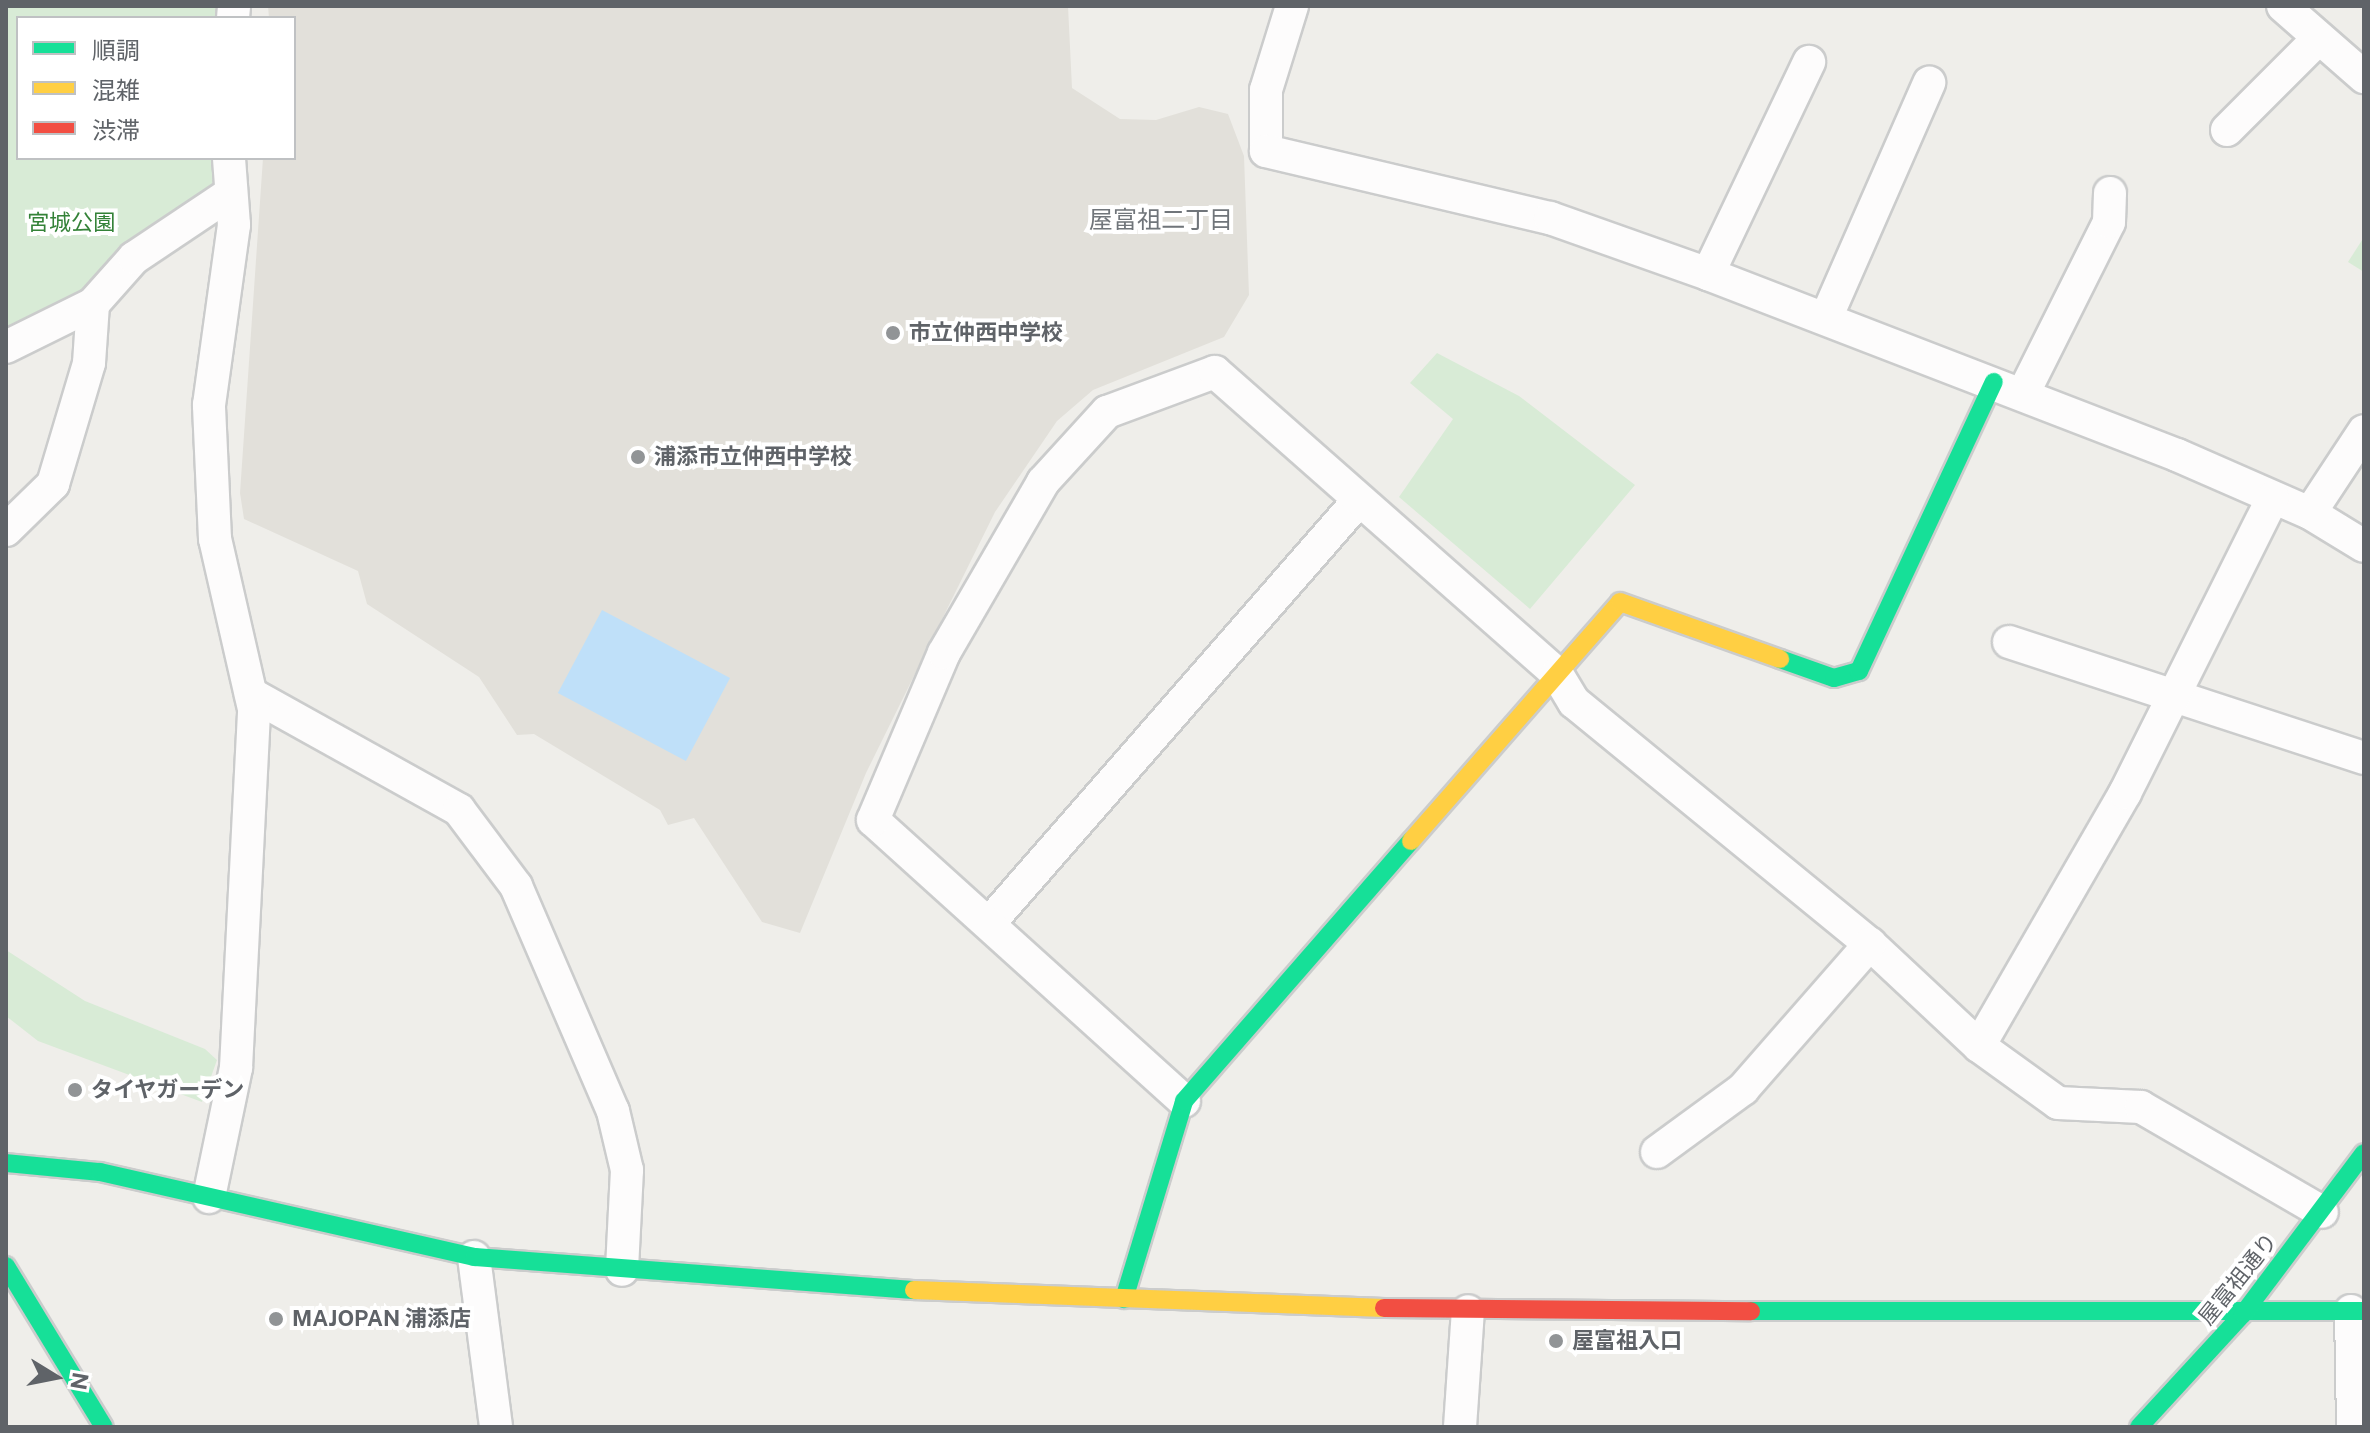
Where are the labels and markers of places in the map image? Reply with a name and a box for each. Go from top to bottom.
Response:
place label: 市立仲西中学校 [909,320,1063,346]
marker: 市立仲西中学校 [884,324,902,342]
place label: 浦添市立仲西中学校 [654,444,852,470]
marker: 浦添市立仲西中学校 [629,448,647,466]
place label: タイヤガーデン [91,1077,245,1103]
marker: タイヤガーデン [66,1081,84,1099]
place label: MAJOPAN 浦添店 [292,1306,471,1332]
marker: MAJOPAN 浦添店 [267,1310,285,1328]
place label: 屋富祖入口 [1572,1328,1682,1354]
marker: 屋富祖入口 [1547,1332,1565,1350]

